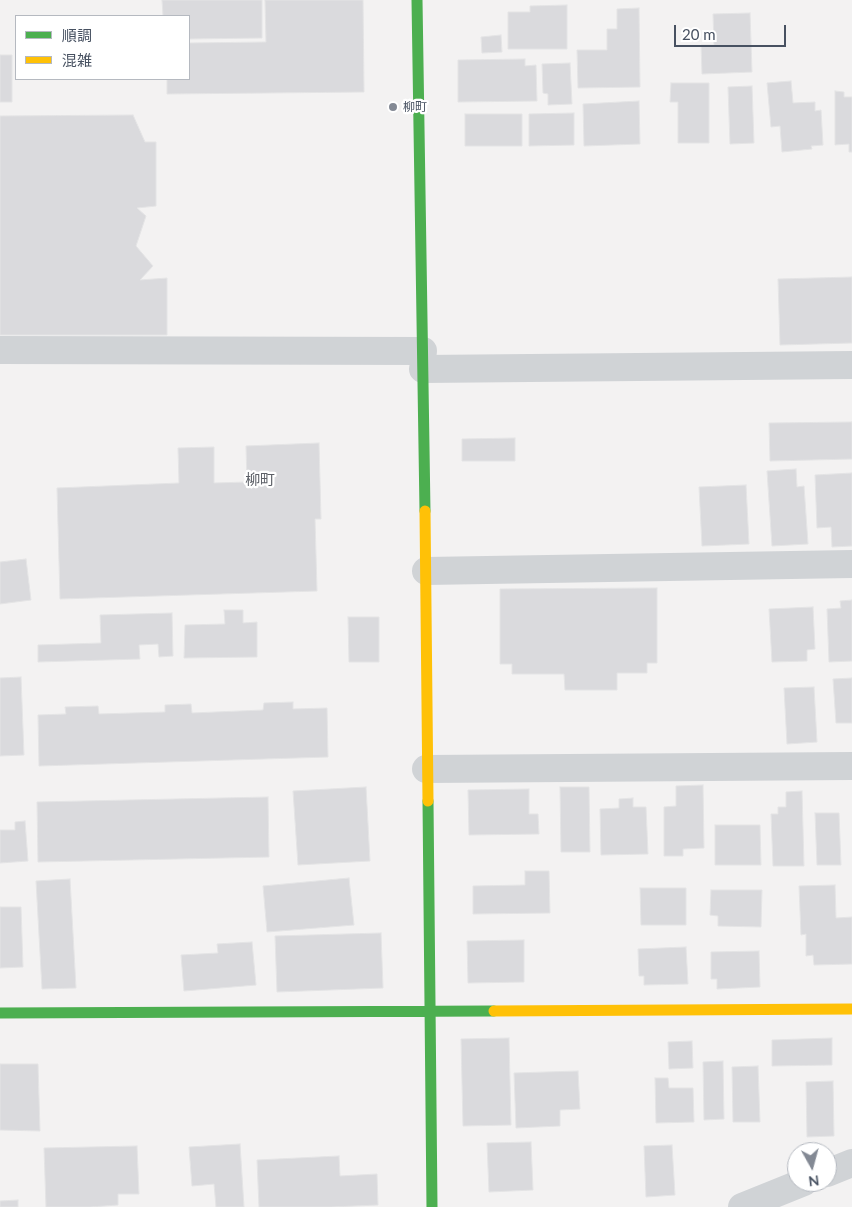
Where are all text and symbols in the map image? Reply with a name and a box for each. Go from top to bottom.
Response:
legend [15,15,190,80]
scale bar [677,15,790,47]
text: 20 m [682,25,716,43]
text: 順調 [62,26,92,44]
text: 混雑 [62,51,92,69]
place label: 柳町 [403,100,427,114]
marker: 柳町 [387,101,399,113]
district label: 柳町 [245,471,275,489]
north arrow [787,1142,837,1192]
text: N [807,1172,820,1190]

